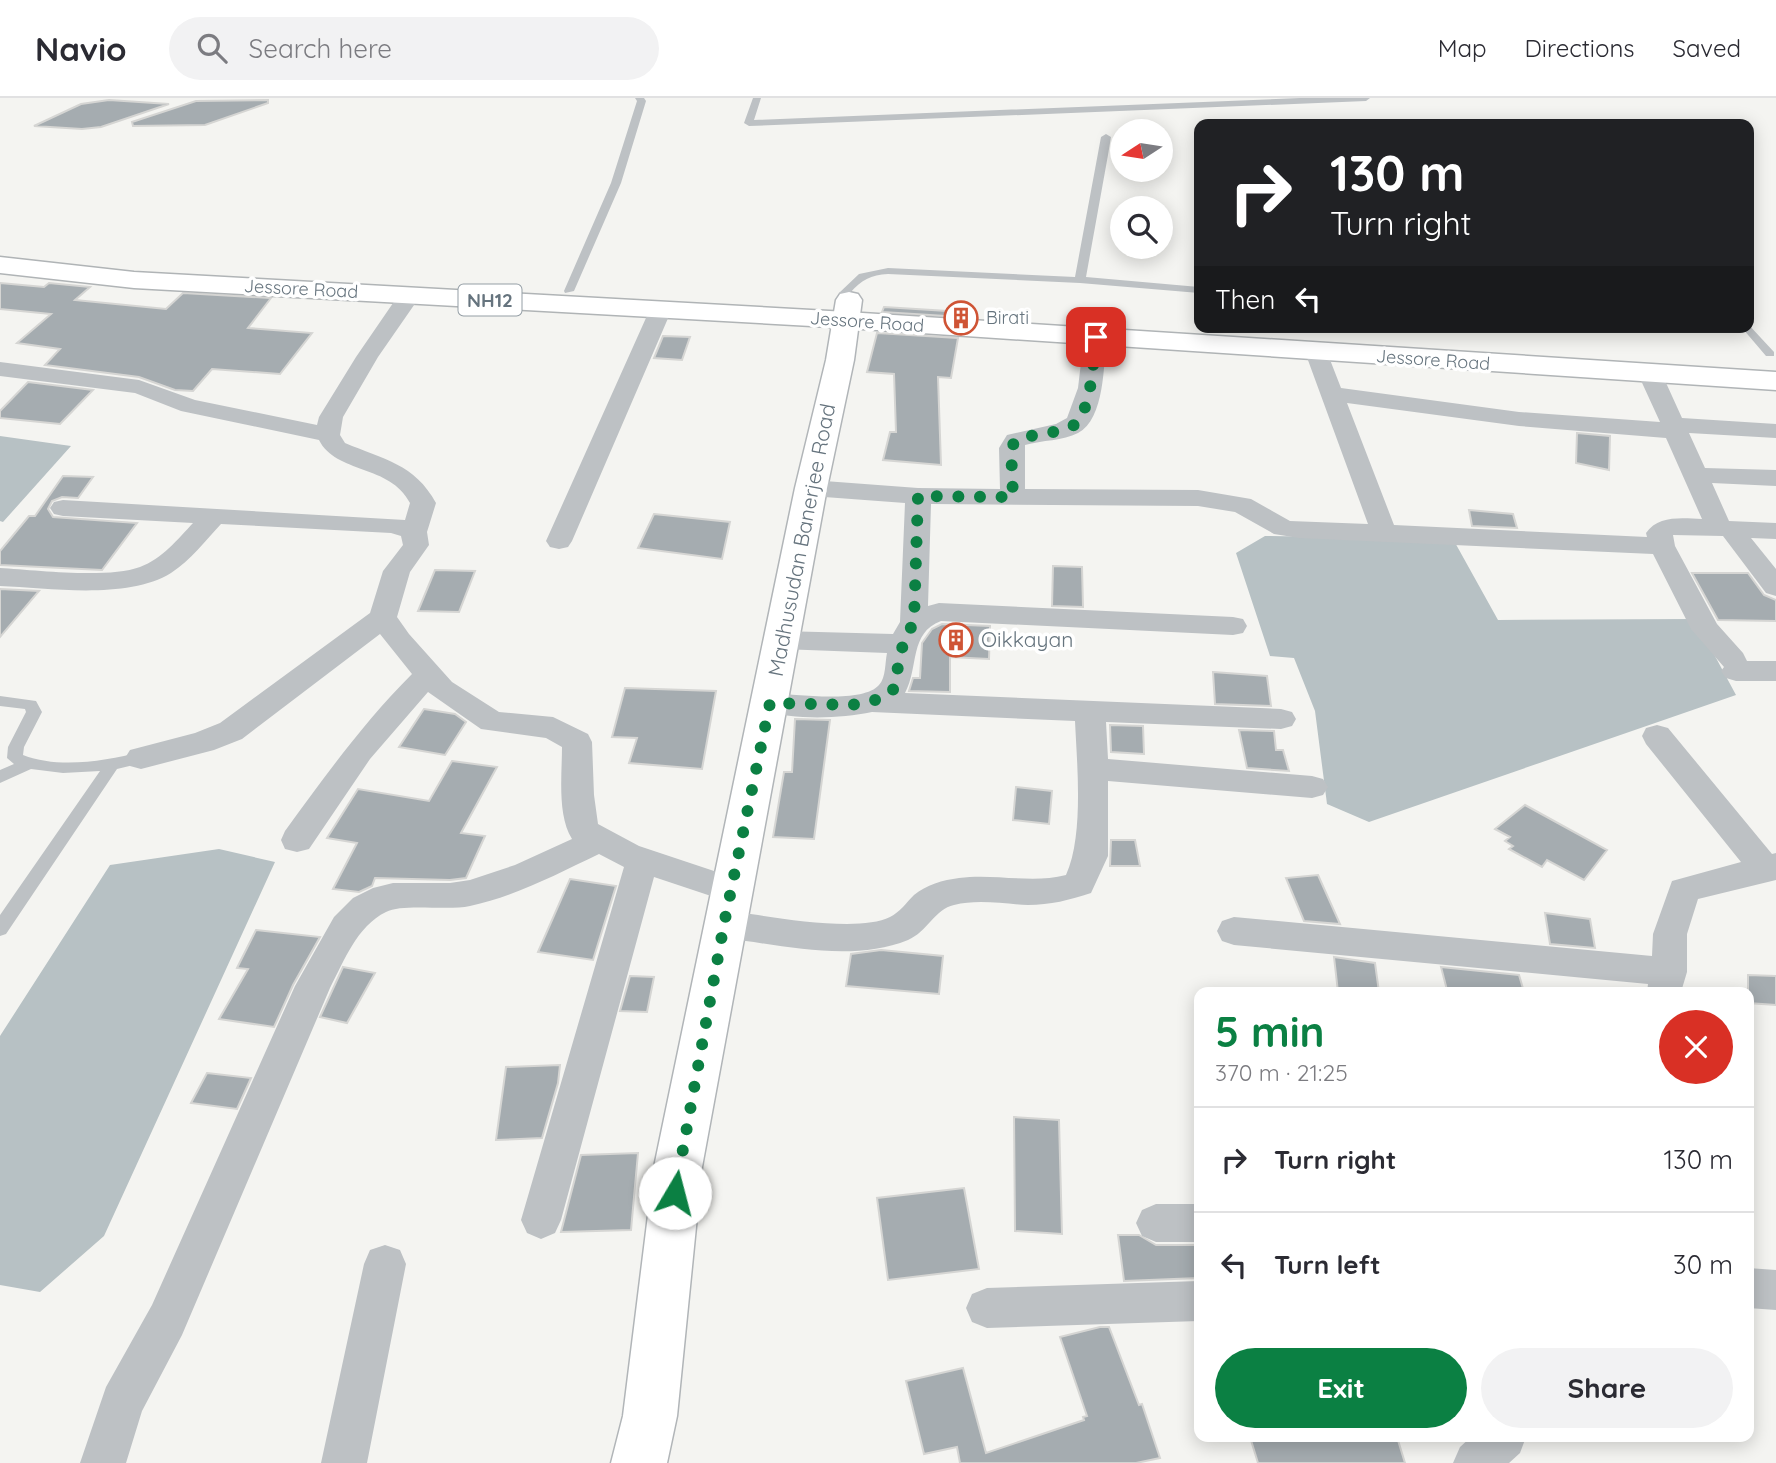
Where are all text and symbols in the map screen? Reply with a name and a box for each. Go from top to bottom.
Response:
search box [169,17,659,80]
text: Navio [35,28,127,69]
icon: search [193,29,231,67]
text: Search here [249,32,392,65]
text: Map [1438,33,1487,63]
text: Directions [1525,33,1635,63]
text: Saved [1673,33,1741,63]
north arrow [1110,119,1172,182]
map controls [1110,119,1173,259]
text: 130 m [1330,142,1464,203]
icon: right [1215,147,1306,238]
button: search [1110,196,1173,259]
text: Turn right [1330,203,1471,243]
street label: Jessore Road [243,274,359,303]
icon: left [1289,280,1327,318]
text: Then [1215,283,1275,316]
road number: NH12 [458,284,522,316]
building icon: Birati [942,299,980,337]
street label: Jessore Road [809,306,925,337]
place label: Birati [986,306,1029,329]
pin [1066,307,1126,367]
icon: arrive [1077,318,1115,356]
street label: Jessore Road [1375,344,1491,375]
street label: Madhusudan Banerjee Road [762,401,840,678]
building icon: Oikkayan [937,621,975,659]
place label: Oikkayan [981,626,1073,652]
text: 5 min [1215,1005,1325,1058]
button: close [1659,1010,1733,1084]
text: 370 m · 21:25 [1215,1058,1348,1087]
icon: right [1215,1141,1253,1179]
text: Turn right [1274,1143,1396,1176]
text: 130 m [1663,1143,1733,1176]
position arrow [638,1156,712,1230]
icon: left [1215,1246,1253,1284]
text: Turn left [1274,1248,1381,1281]
text: 30 m [1673,1248,1733,1281]
button: Exit [1215,1348,1467,1428]
button: Share [1481,1348,1733,1428]

